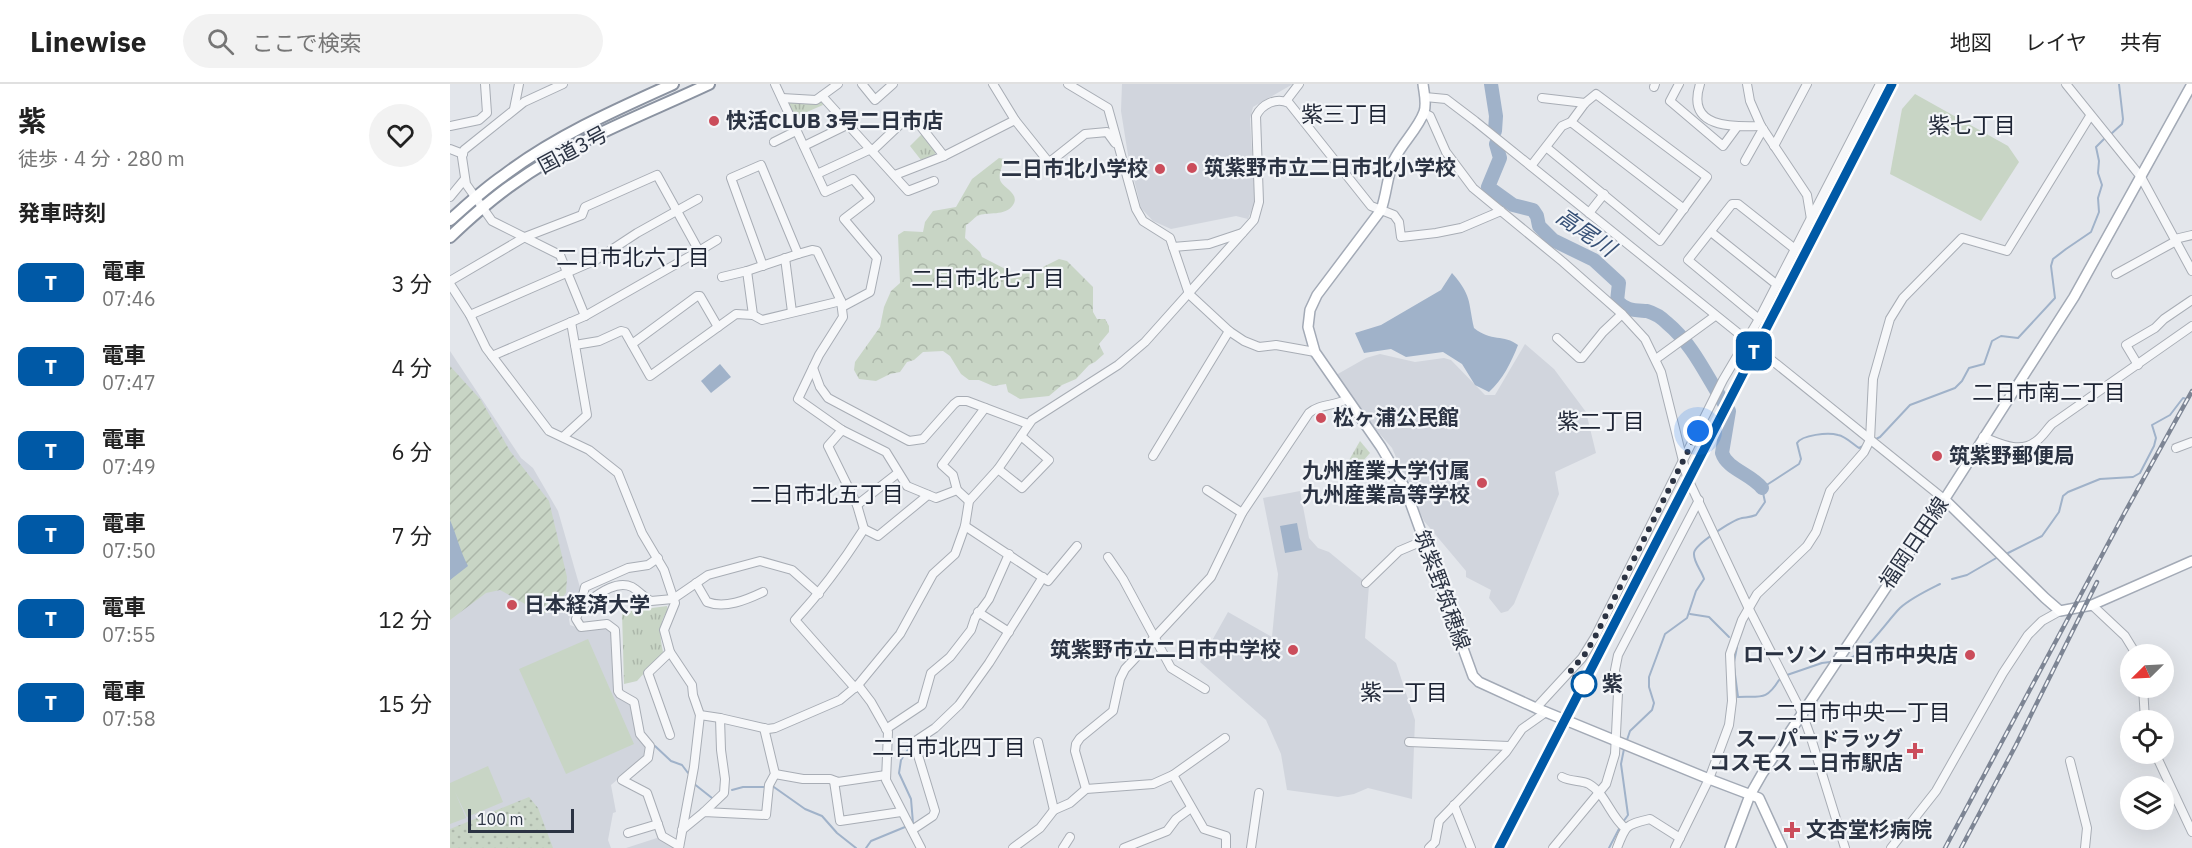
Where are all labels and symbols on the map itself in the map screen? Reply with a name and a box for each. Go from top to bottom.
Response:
district label: 紫三丁目 [1301,99,1389,128]
place label: 快活CLUB 3号二日市店 [726,106,943,134]
district label: 紫七丁目 [1928,110,2016,139]
marker: 快活CLUB 3号二日市店 [707,114,721,128]
street label: 国道3号 [533,119,612,179]
place label: 筑紫野市立二日市北小学校 [1204,153,1456,181]
place label: 二日市北小学校 [1001,154,1148,182]
marker: 筑紫野市立二日市北小学校 [1185,161,1199,175]
marker: 二日市北小学校 [1153,162,1167,176]
water label: 高尾川 [1551,201,1623,264]
district label: 二日市北六丁目 [556,242,710,271]
district label: 二日市北七丁目 [911,263,1065,292]
line badge: T [1734,332,1774,370]
district label: 二日市南二丁目 [1972,377,2126,406]
place label: 松ヶ浦公民館 [1333,403,1459,431]
district label: 紫二丁目 [1557,406,1645,435]
marker: 松ヶ浦公民館 [1314,411,1328,425]
your location [1683,416,1713,446]
place label: 筑紫野郵便局 [1949,441,2075,469]
marker: 筑紫野郵便局 [1930,449,1944,463]
place label: 九州産業大学付属 九州産業高等学校 [1302,456,1470,508]
marker: 九州産業大学付属 九州産業高等学校 [1475,476,1489,490]
district label: 二日市北五丁目 [750,479,904,508]
street label: 福岡日田線 [1872,491,1954,594]
street label: 筑紫野筑穂線 [1408,526,1478,654]
place label: 日本経済大学 [524,590,650,618]
marker: 日本経済大学 [505,598,519,612]
place label: 筑紫野市立二日市中学校 [1050,635,1281,663]
place label: ローソン 二日市中央店 [1743,640,1958,668]
marker: 筑紫野市立二日市中学校 [1286,643,1300,657]
north arrow [2120,644,2174,698]
marker: ローソン 二日市中央店 [1963,648,1977,662]
place label: 紫 [1602,669,1623,697]
marker: 紫 [1571,671,1597,697]
district label: 紫一丁目 [1360,677,1448,706]
district label: 二日市中央一丁目 [1775,697,1951,726]
place label: スーパードラッグ コスモス 二日市駅店 [1709,724,1903,776]
district label: 二日市北四丁目 [872,732,1026,761]
marker: スーパードラッグ コスモス 二日市駅店 [1908,744,1922,758]
scale bar [468,806,574,834]
place label: 文杏堂杉病院 [1806,815,1932,843]
marker: 文杏堂杉病院 [1783,821,1801,839]

